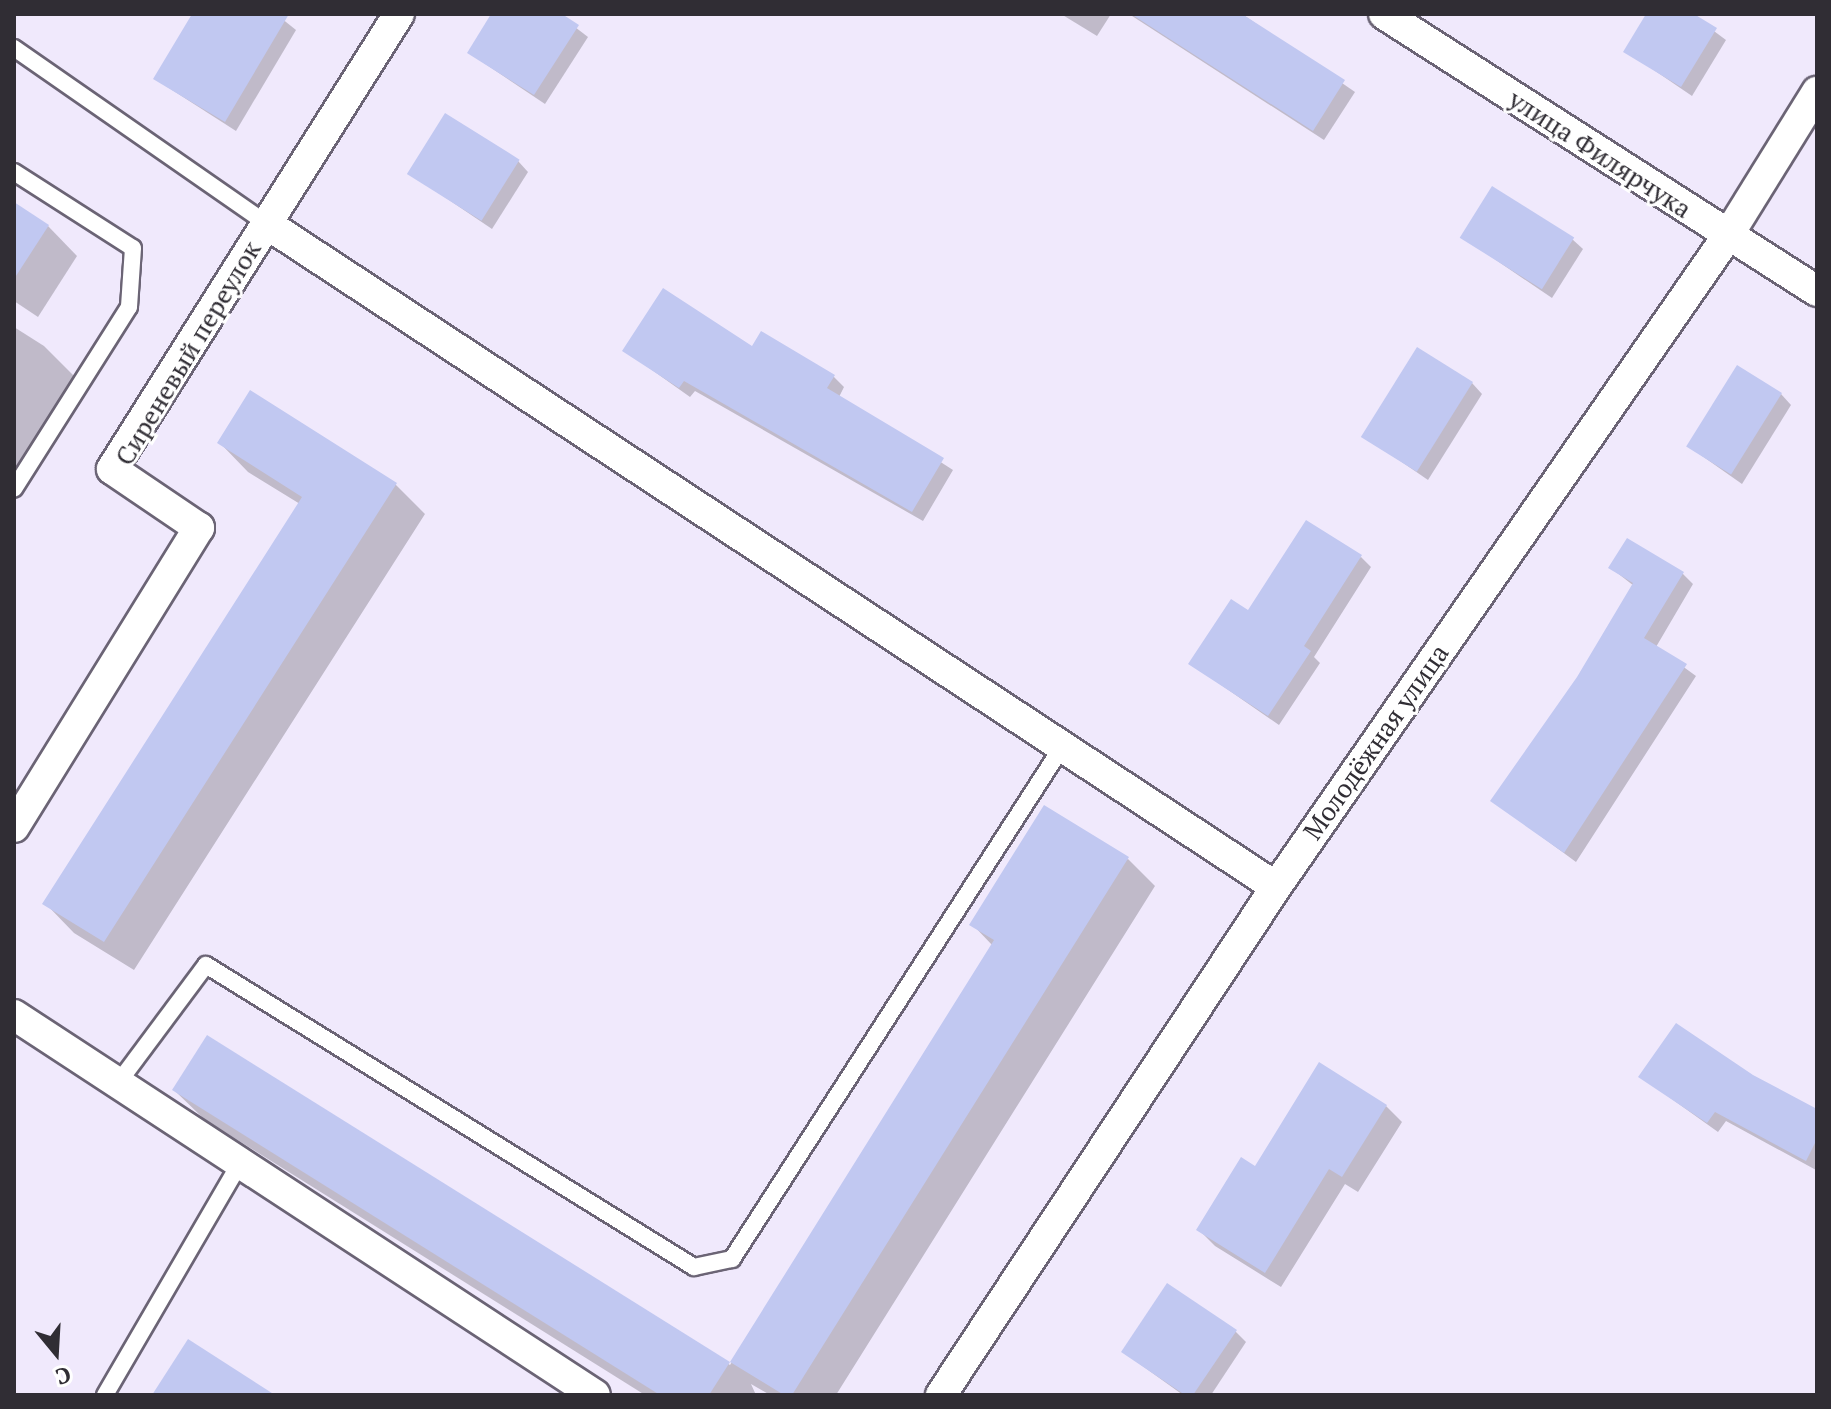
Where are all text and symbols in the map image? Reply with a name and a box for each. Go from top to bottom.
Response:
street label: улица Филярчука [1503,83,1697,225]
street label: Сиреневый переулок [109,235,267,471]
street label: Молодёжная улица [1297,638,1455,846]
north arrow [16,1313,96,1393]
text: С [52,1360,75,1392]

